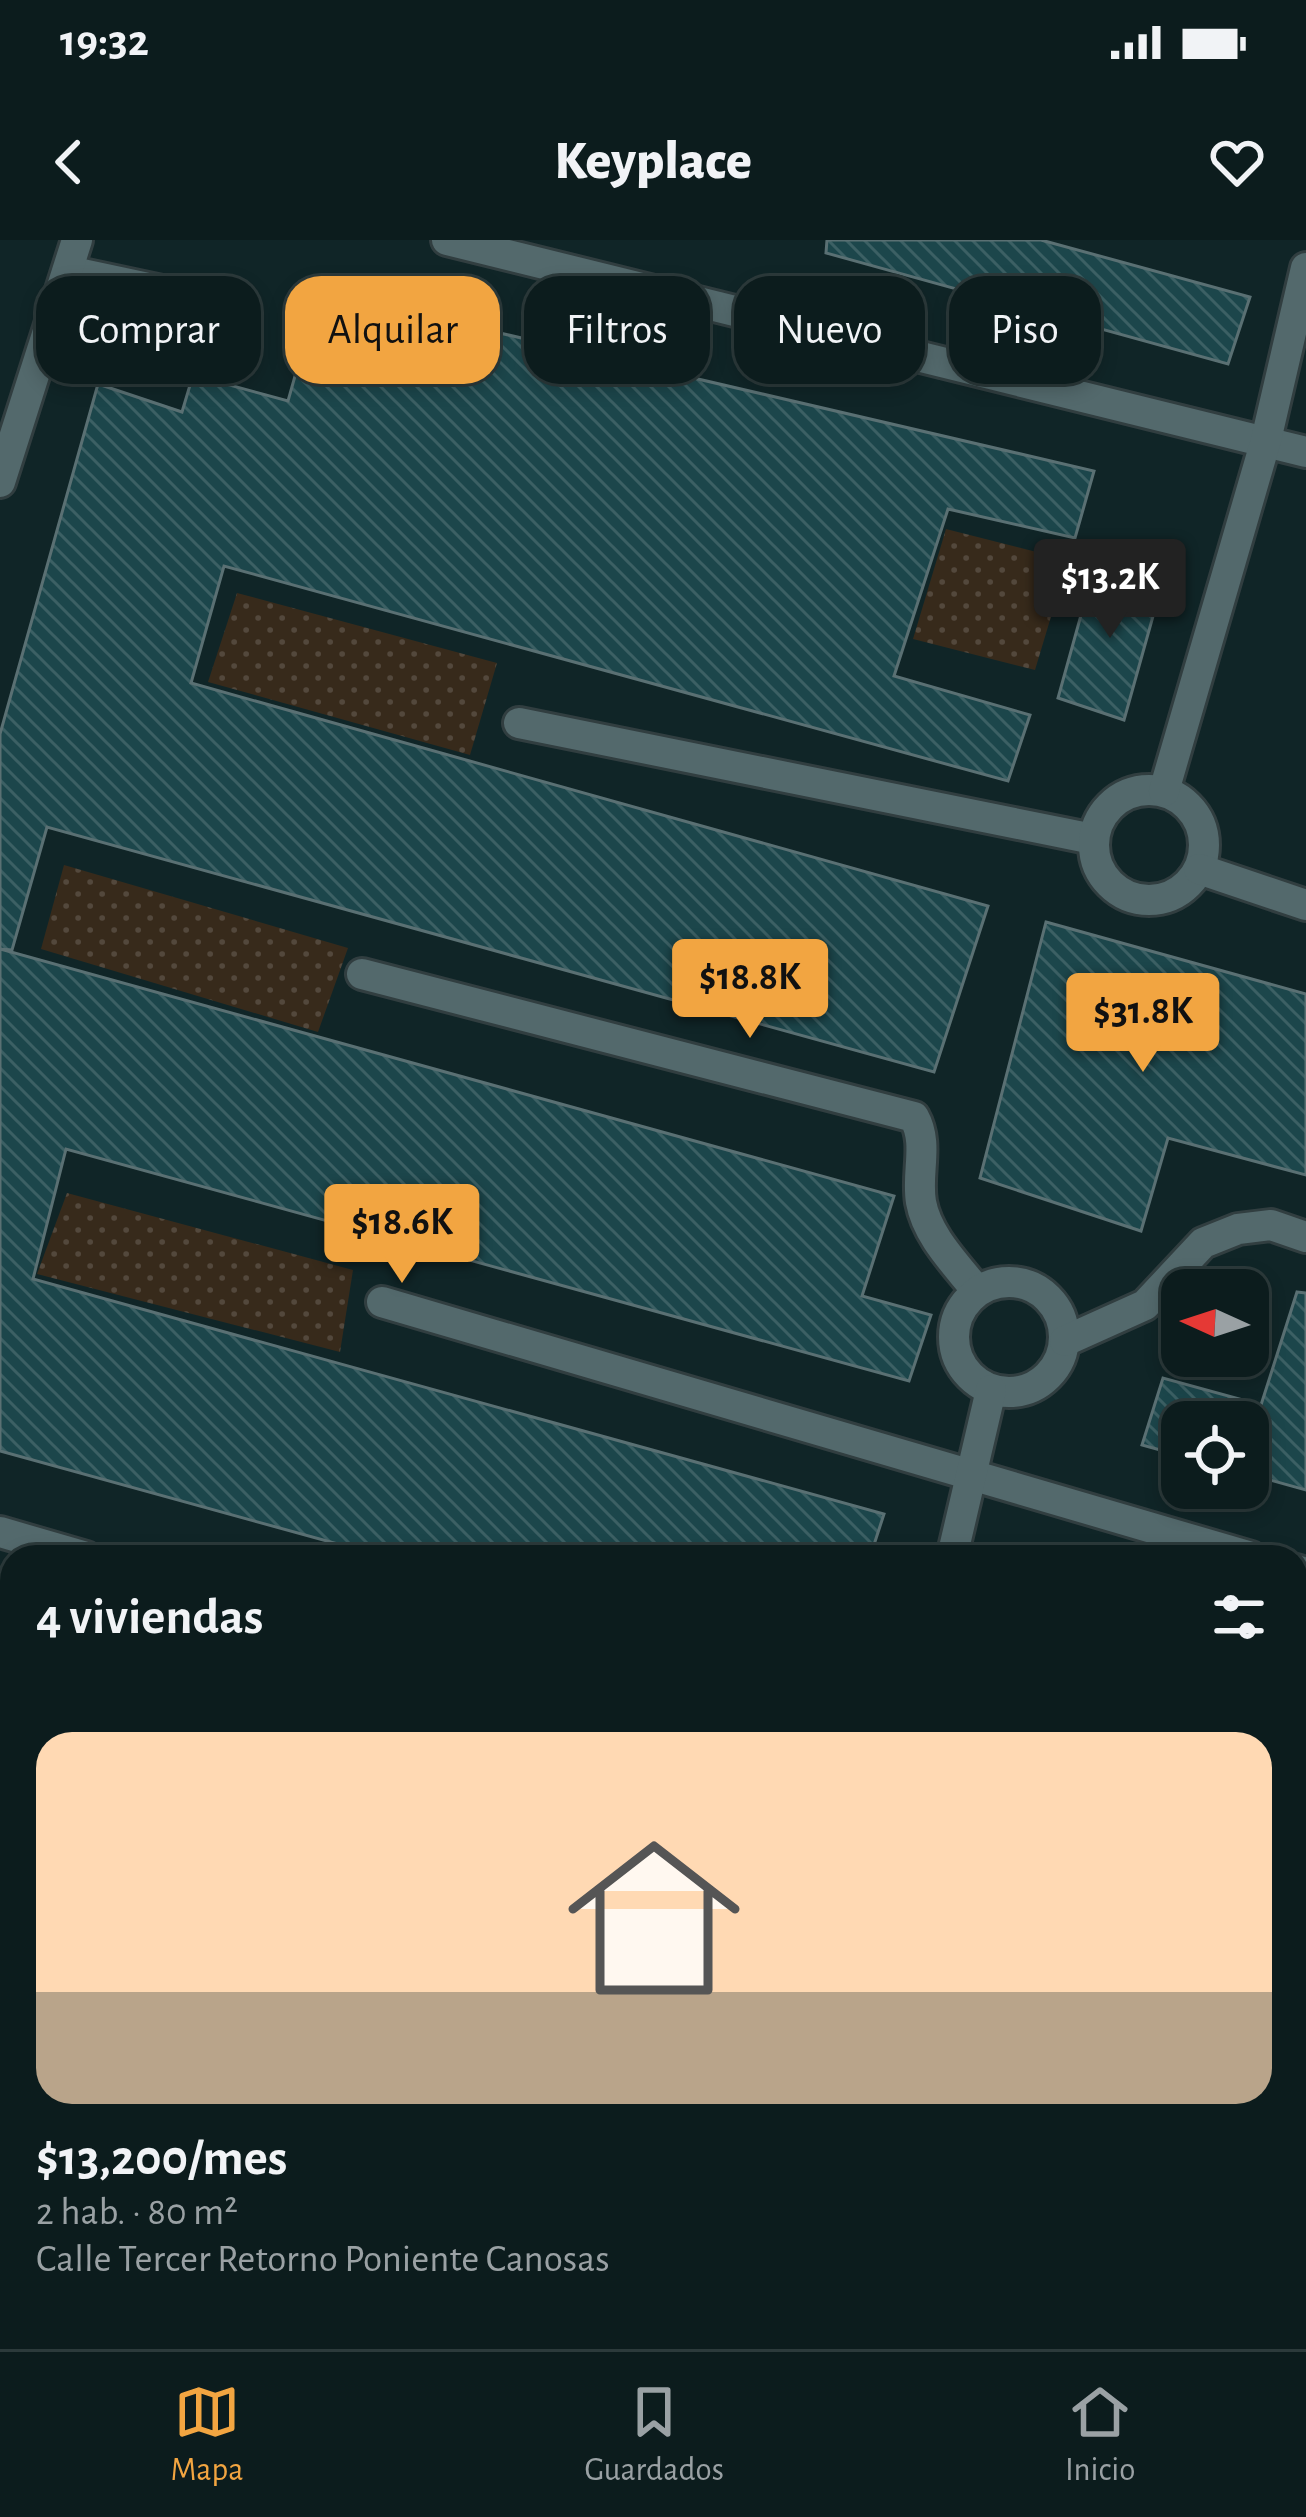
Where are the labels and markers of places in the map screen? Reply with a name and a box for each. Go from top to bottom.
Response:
pin: $13.2K [1012,539,1208,641]
pin: $18.8K [652,939,848,1041]
pin: $31.8K [1045,973,1241,1075]
pin: $18.6K [304,1184,500,1286]

